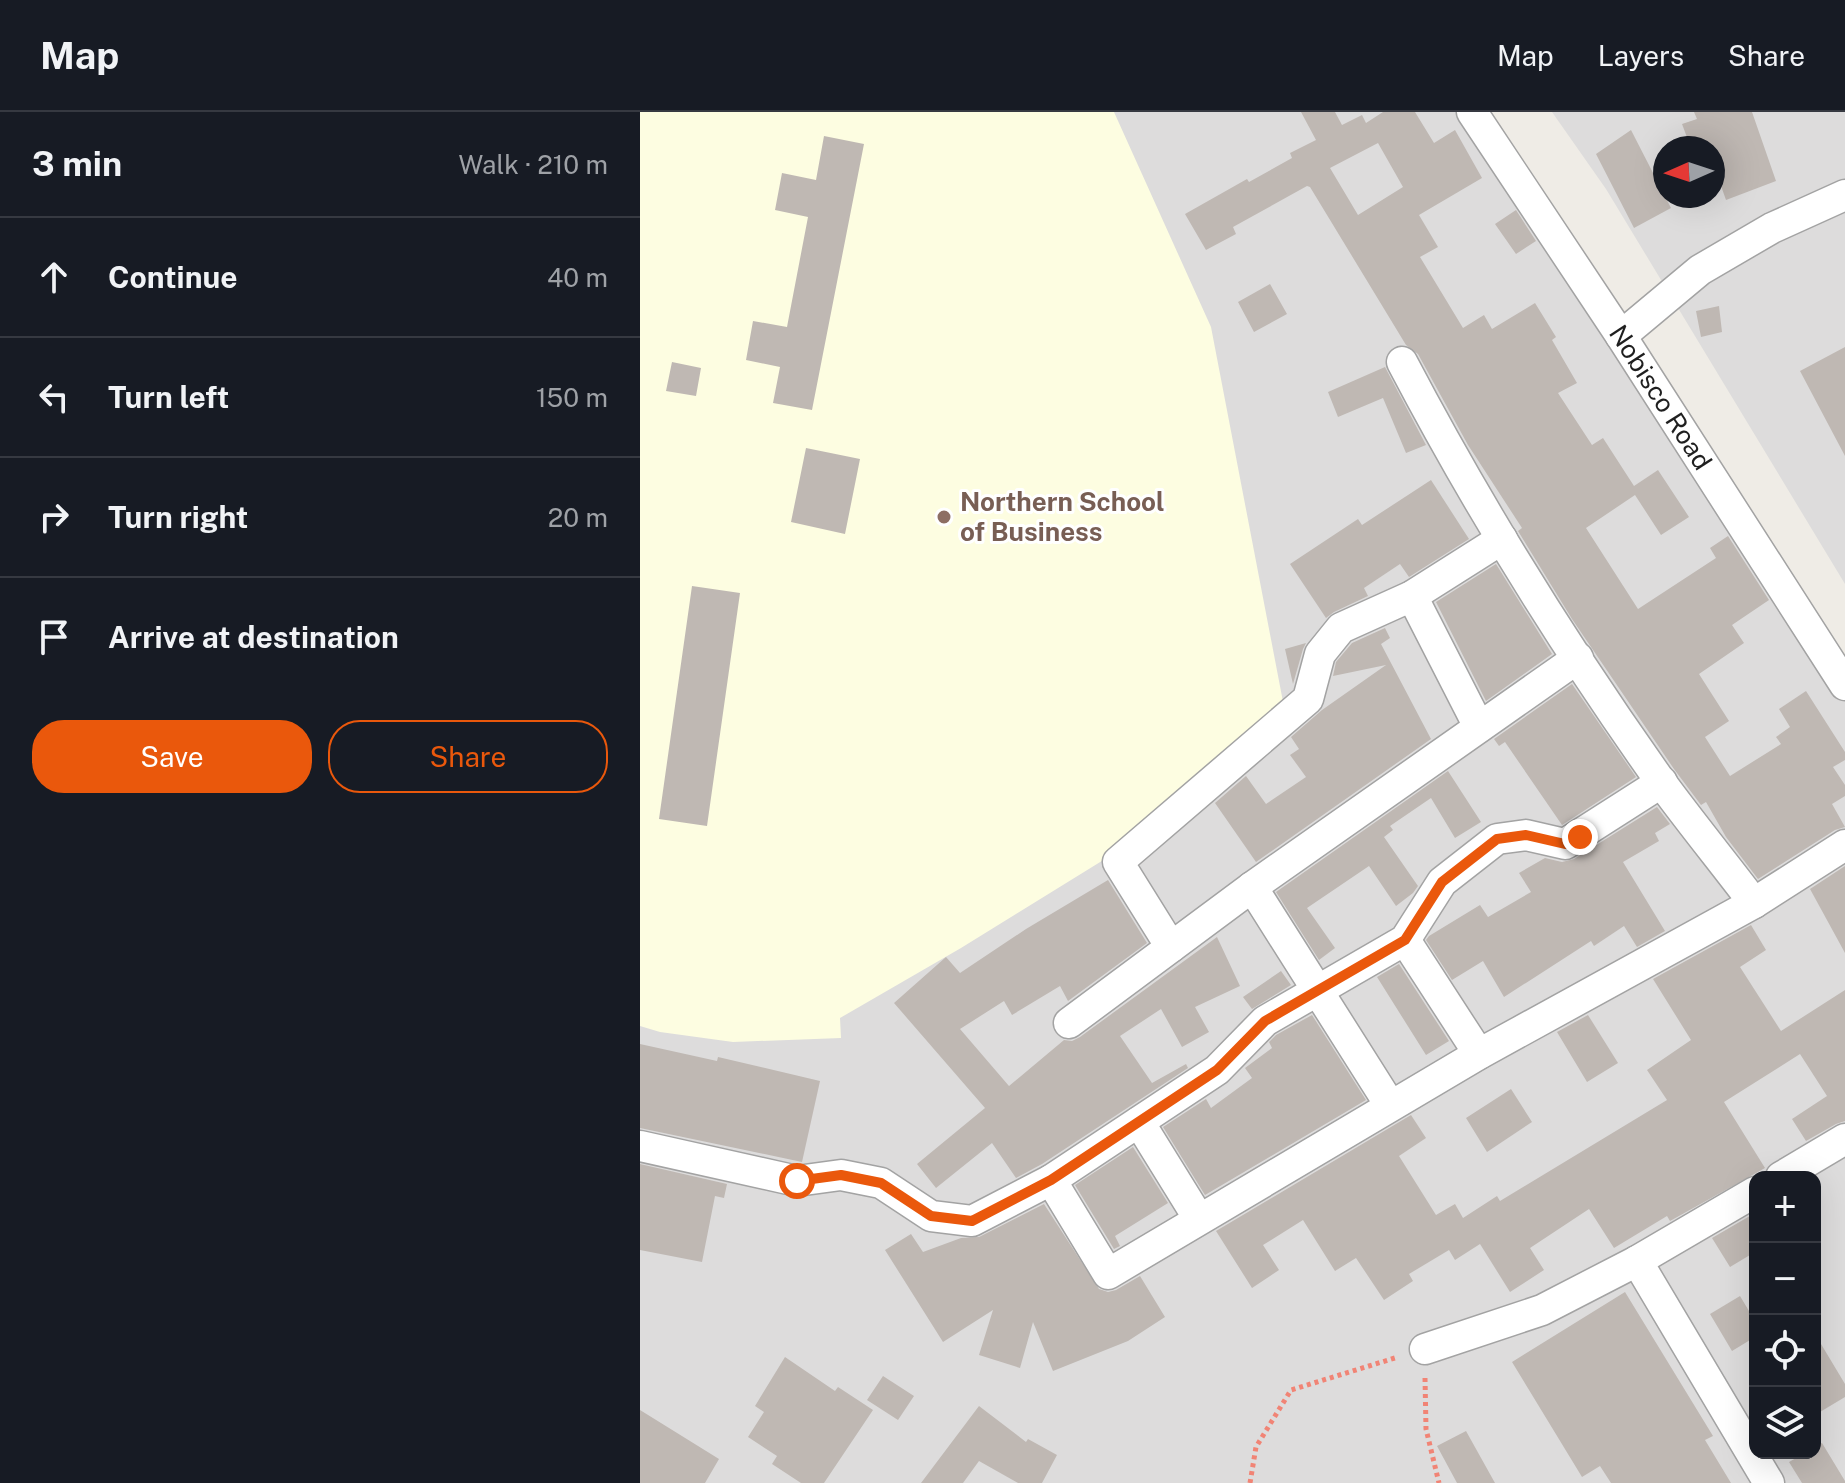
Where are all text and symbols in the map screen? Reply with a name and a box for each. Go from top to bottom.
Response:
text: Map [40,33,119,78]
text: Map [1497,39,1554,72]
text: Layers [1598,39,1684,72]
text: Share [1728,39,1805,72]
north arrow [1653,136,1725,208]
text: 3 min [32,144,122,184]
text: Walk · 210 m [458,149,608,180]
icon: ahead [32,255,76,299]
text: Continue [108,259,238,295]
text: 40 m [547,262,608,293]
street label: Nobisco Road [1603,319,1719,475]
icon: left [32,375,76,419]
text: Turn left [108,379,229,415]
text: 150 m [536,382,608,413]
place label: Northern School of Business [960,486,1165,547]
icon: right [32,495,76,539]
text: Turn right [108,499,248,535]
text: 20 m [548,502,608,533]
marker: Northern School of Business [935,508,953,526]
icon: arrive [32,615,76,659]
text: Arrive at destination [108,619,399,655]
button: Save [32,720,312,793]
button: Share [328,720,608,793]
route end [1562,819,1598,855]
route start [779,1163,815,1199]
map controls [1749,1171,1821,1459]
button: + [1749,1171,1821,1243]
button: − [1749,1243,1821,1315]
button: locate [1749,1315,1821,1387]
button: layers [1749,1387,1821,1459]

